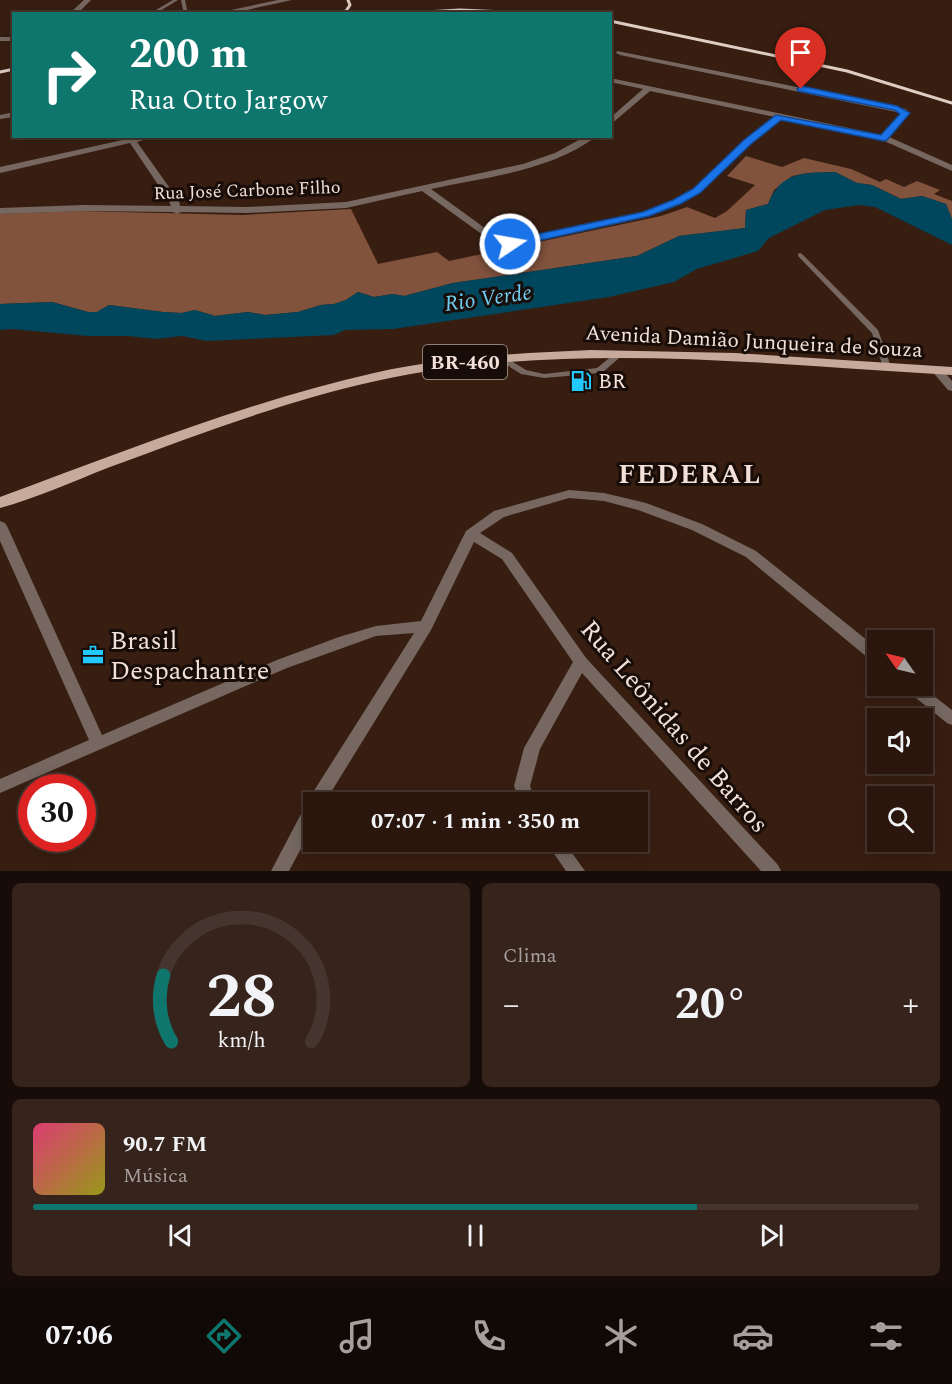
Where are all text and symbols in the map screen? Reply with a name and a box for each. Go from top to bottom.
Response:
text: 200 m [129,23,248,86]
pin [775,27,826,89]
icon: right [30,36,108,114]
icon: arrive [784,36,817,69]
text: Rua Otto Jargow [129,80,327,122]
street label: Rua José Carbone Filho [153,174,341,207]
position arrow [478,212,542,276]
water label: Rio Verde [442,276,534,321]
street label: Avenida Damião Junqueira de Souza [585,317,924,367]
road number: BR-460 [423,345,507,379]
place label: BR [598,366,626,398]
fuel station icon: BR [569,369,593,393]
district label: FEDERAL [618,454,762,496]
street label: Rua Leônidas de Barros [570,611,778,842]
place label: Brasil Despachantre [110,621,269,691]
north arrow [867,630,933,696]
map controls [867,630,933,852]
office icon: Brasil Despachantre [81,643,105,667]
button: sound [867,708,933,774]
speed limit sign: 30 [18,774,96,852]
button: search [867,786,933,852]
text: 07:07 · 1 min · 350 m [371,805,580,838]
text: Clima [503,941,557,971]
text: 28 [206,950,276,1045]
text: 20° [675,970,748,1039]
text: − [503,980,520,1030]
text: + [903,980,919,1030]
text: km/h [217,1024,265,1057]
text: 90.7 FM [123,1128,207,1161]
text: Música [123,1161,188,1191]
icon: previous [164,1219,197,1252]
icon: pause [459,1219,492,1252]
icon: next [755,1219,788,1252]
text: 07:06 [45,1315,113,1357]
icon: directions [203,1315,245,1357]
icon: music [336,1315,378,1357]
icon: phone [468,1315,510,1357]
icon: climate [600,1315,642,1357]
icon: car [732,1315,774,1357]
icon: filters [865,1315,907,1357]

